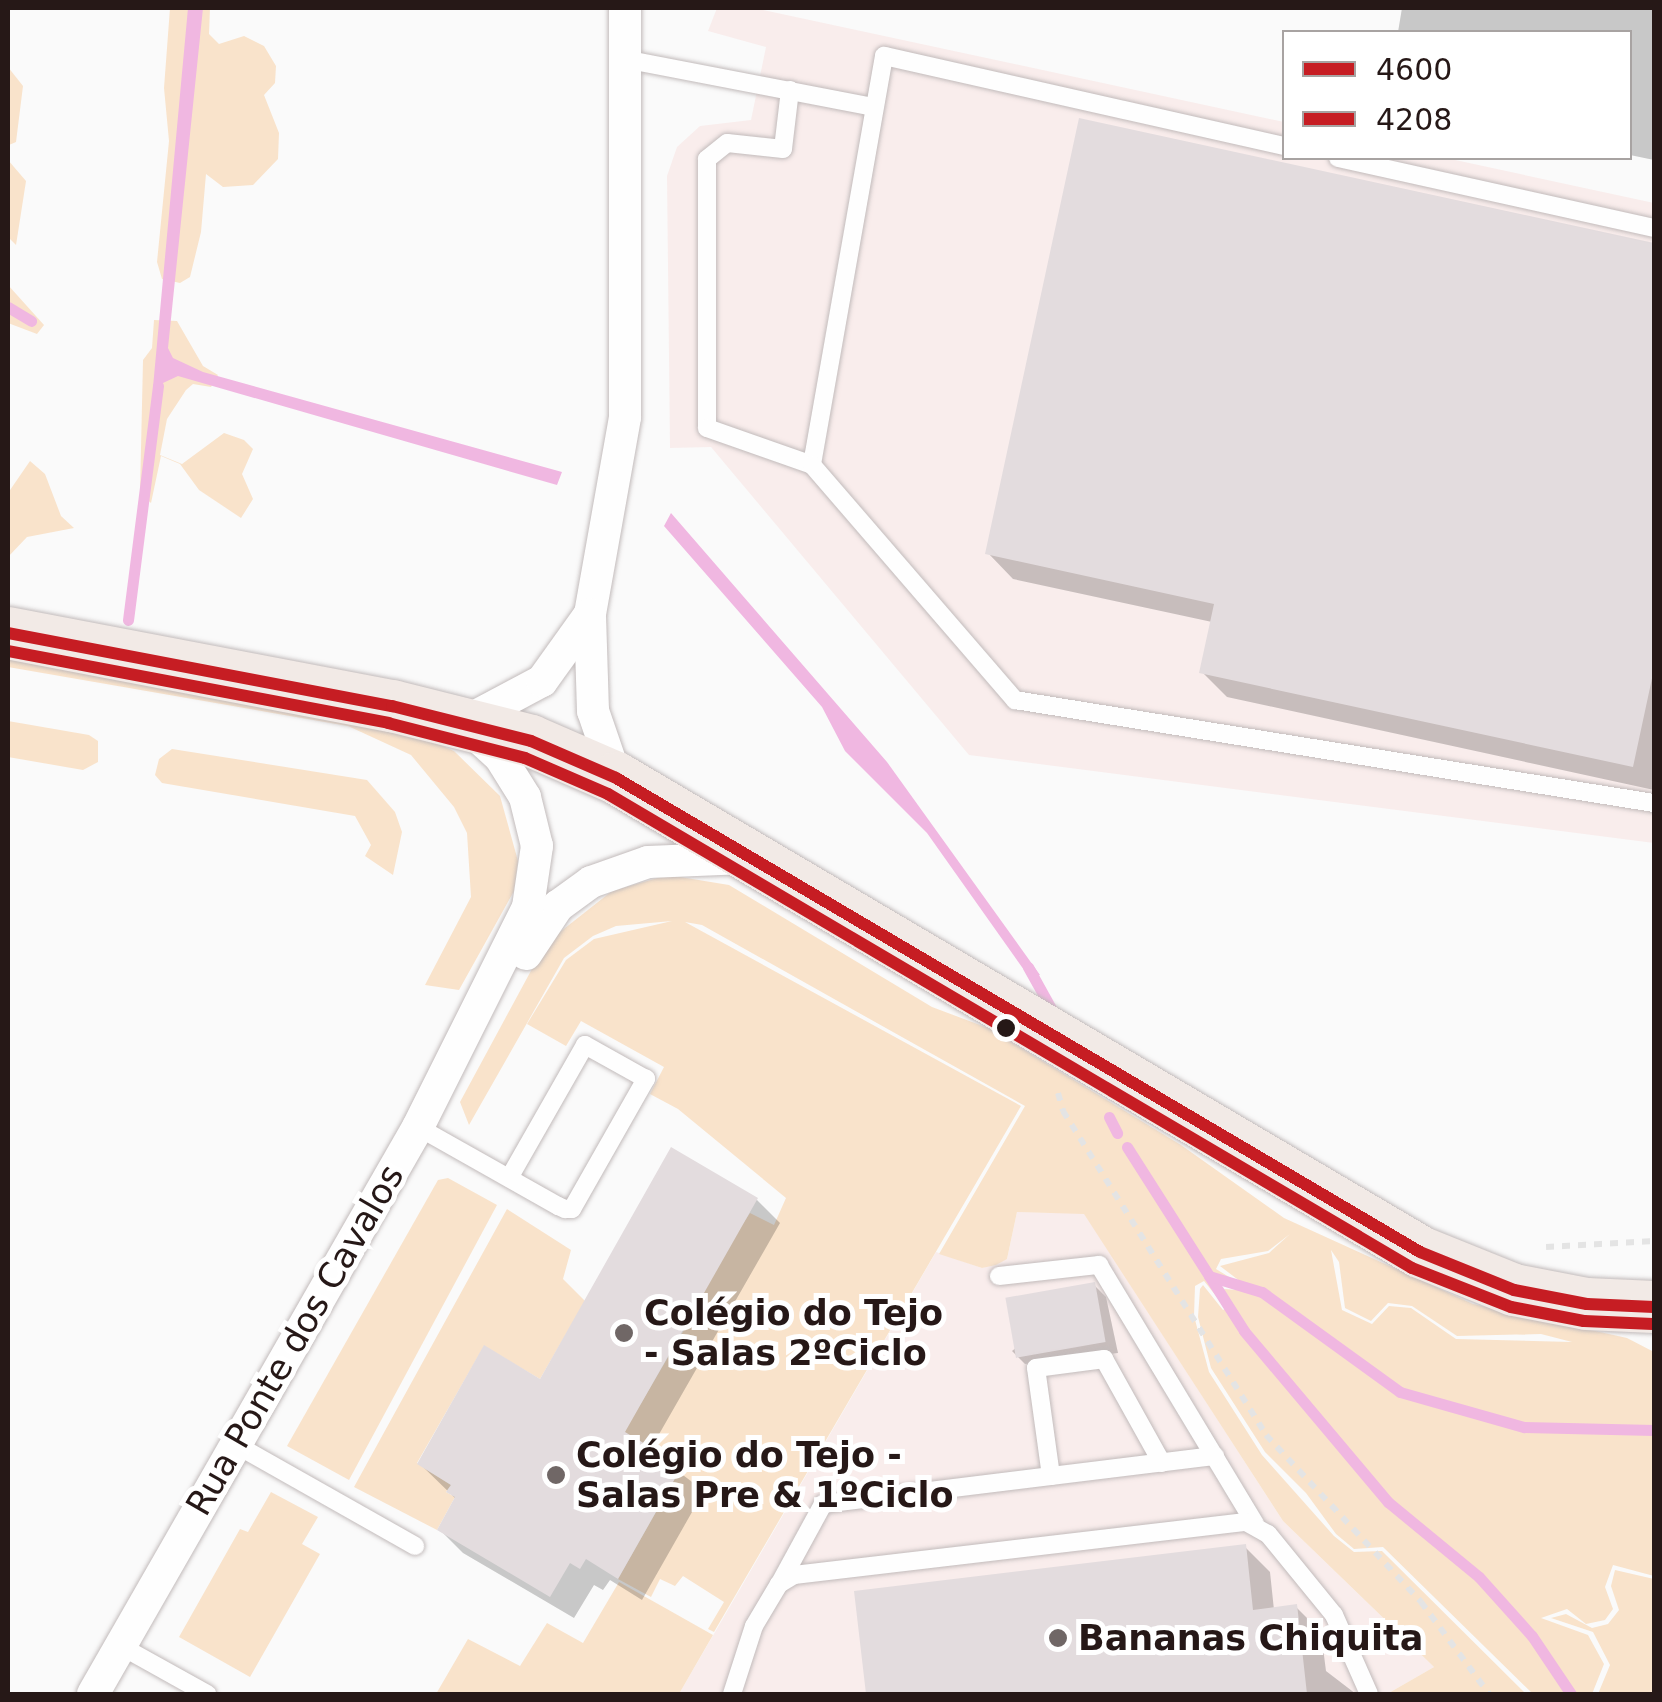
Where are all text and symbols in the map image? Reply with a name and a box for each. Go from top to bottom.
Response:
legend [1282,30,1632,160]
text: 4600 [1376,52,1452,87]
text: 4208 [1376,102,1452,137]
unlabelled marker [996,1018,1016,1038]
street label: Rua Ponte dos Cavalos [177,1157,413,1523]
place label: Colégio do Tejo - Salas 2ºCiclo [644,1292,943,1374]
marker: Colégio do Tejo - Salas 2ºCiclo [613,1322,635,1344]
place label: Colégio do Tejo - Salas Pre & 1ºCiclo [576,1434,954,1516]
marker: Colégio do Tejo - Salas Pre & 1ºCiclo [545,1464,567,1486]
place label: Bananas Chiquita [1078,1617,1423,1659]
marker: Bananas Chiquita [1047,1627,1069,1649]

